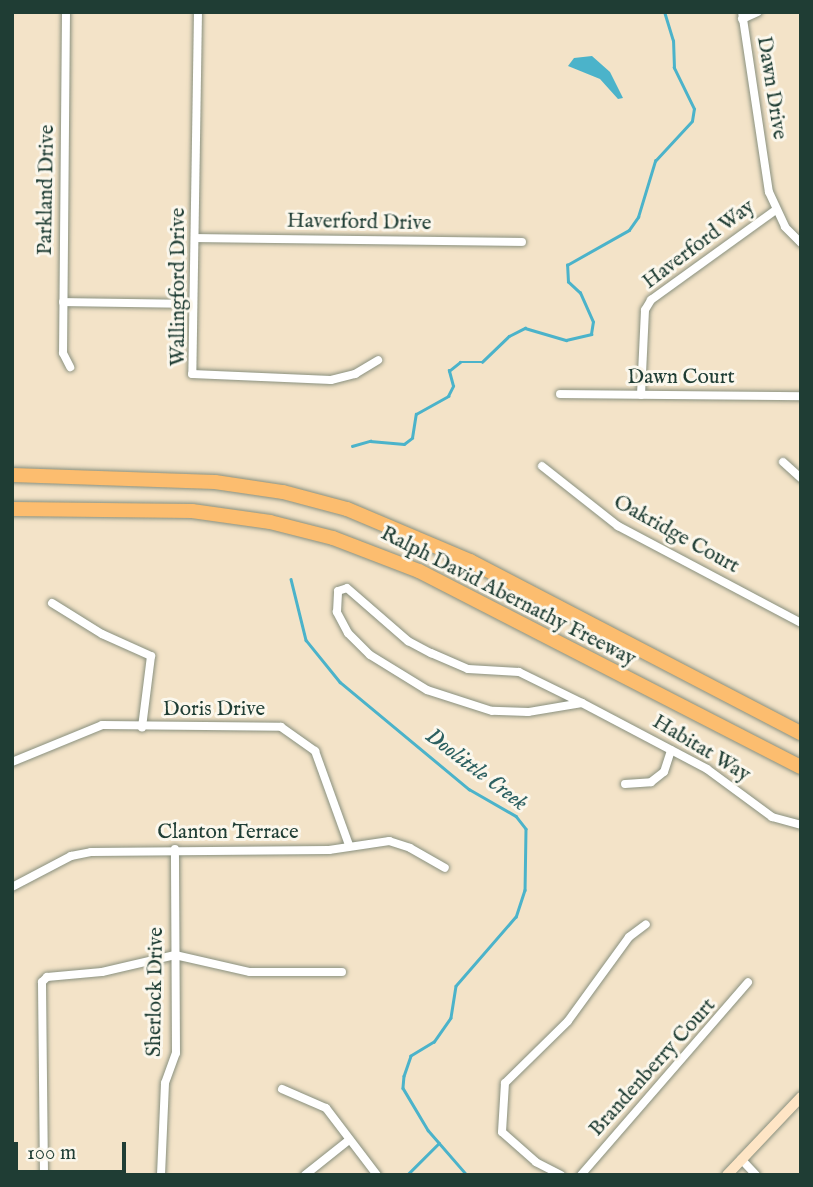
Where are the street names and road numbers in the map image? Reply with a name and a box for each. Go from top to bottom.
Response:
street label: Dawn Drive [750,35,792,141]
street label: Parkland Drive [33,124,61,256]
street label: Haverford Way [638,195,760,295]
street label: Wallingford Drive [166,208,192,366]
street label: Haverford Drive [286,209,432,237]
street label: Dawn Court [627,365,735,391]
street label: Oakridge Court [609,490,743,580]
street label: Ralph David Abernathy Freeway [376,521,640,673]
street label: Doris Drive [163,697,265,723]
street label: Habitat Way [647,710,755,788]
street label: Clanton Terrace [157,820,299,846]
street label: Sherlock Drive [142,927,170,1057]
street label: Brandenberry Court [584,994,722,1142]

